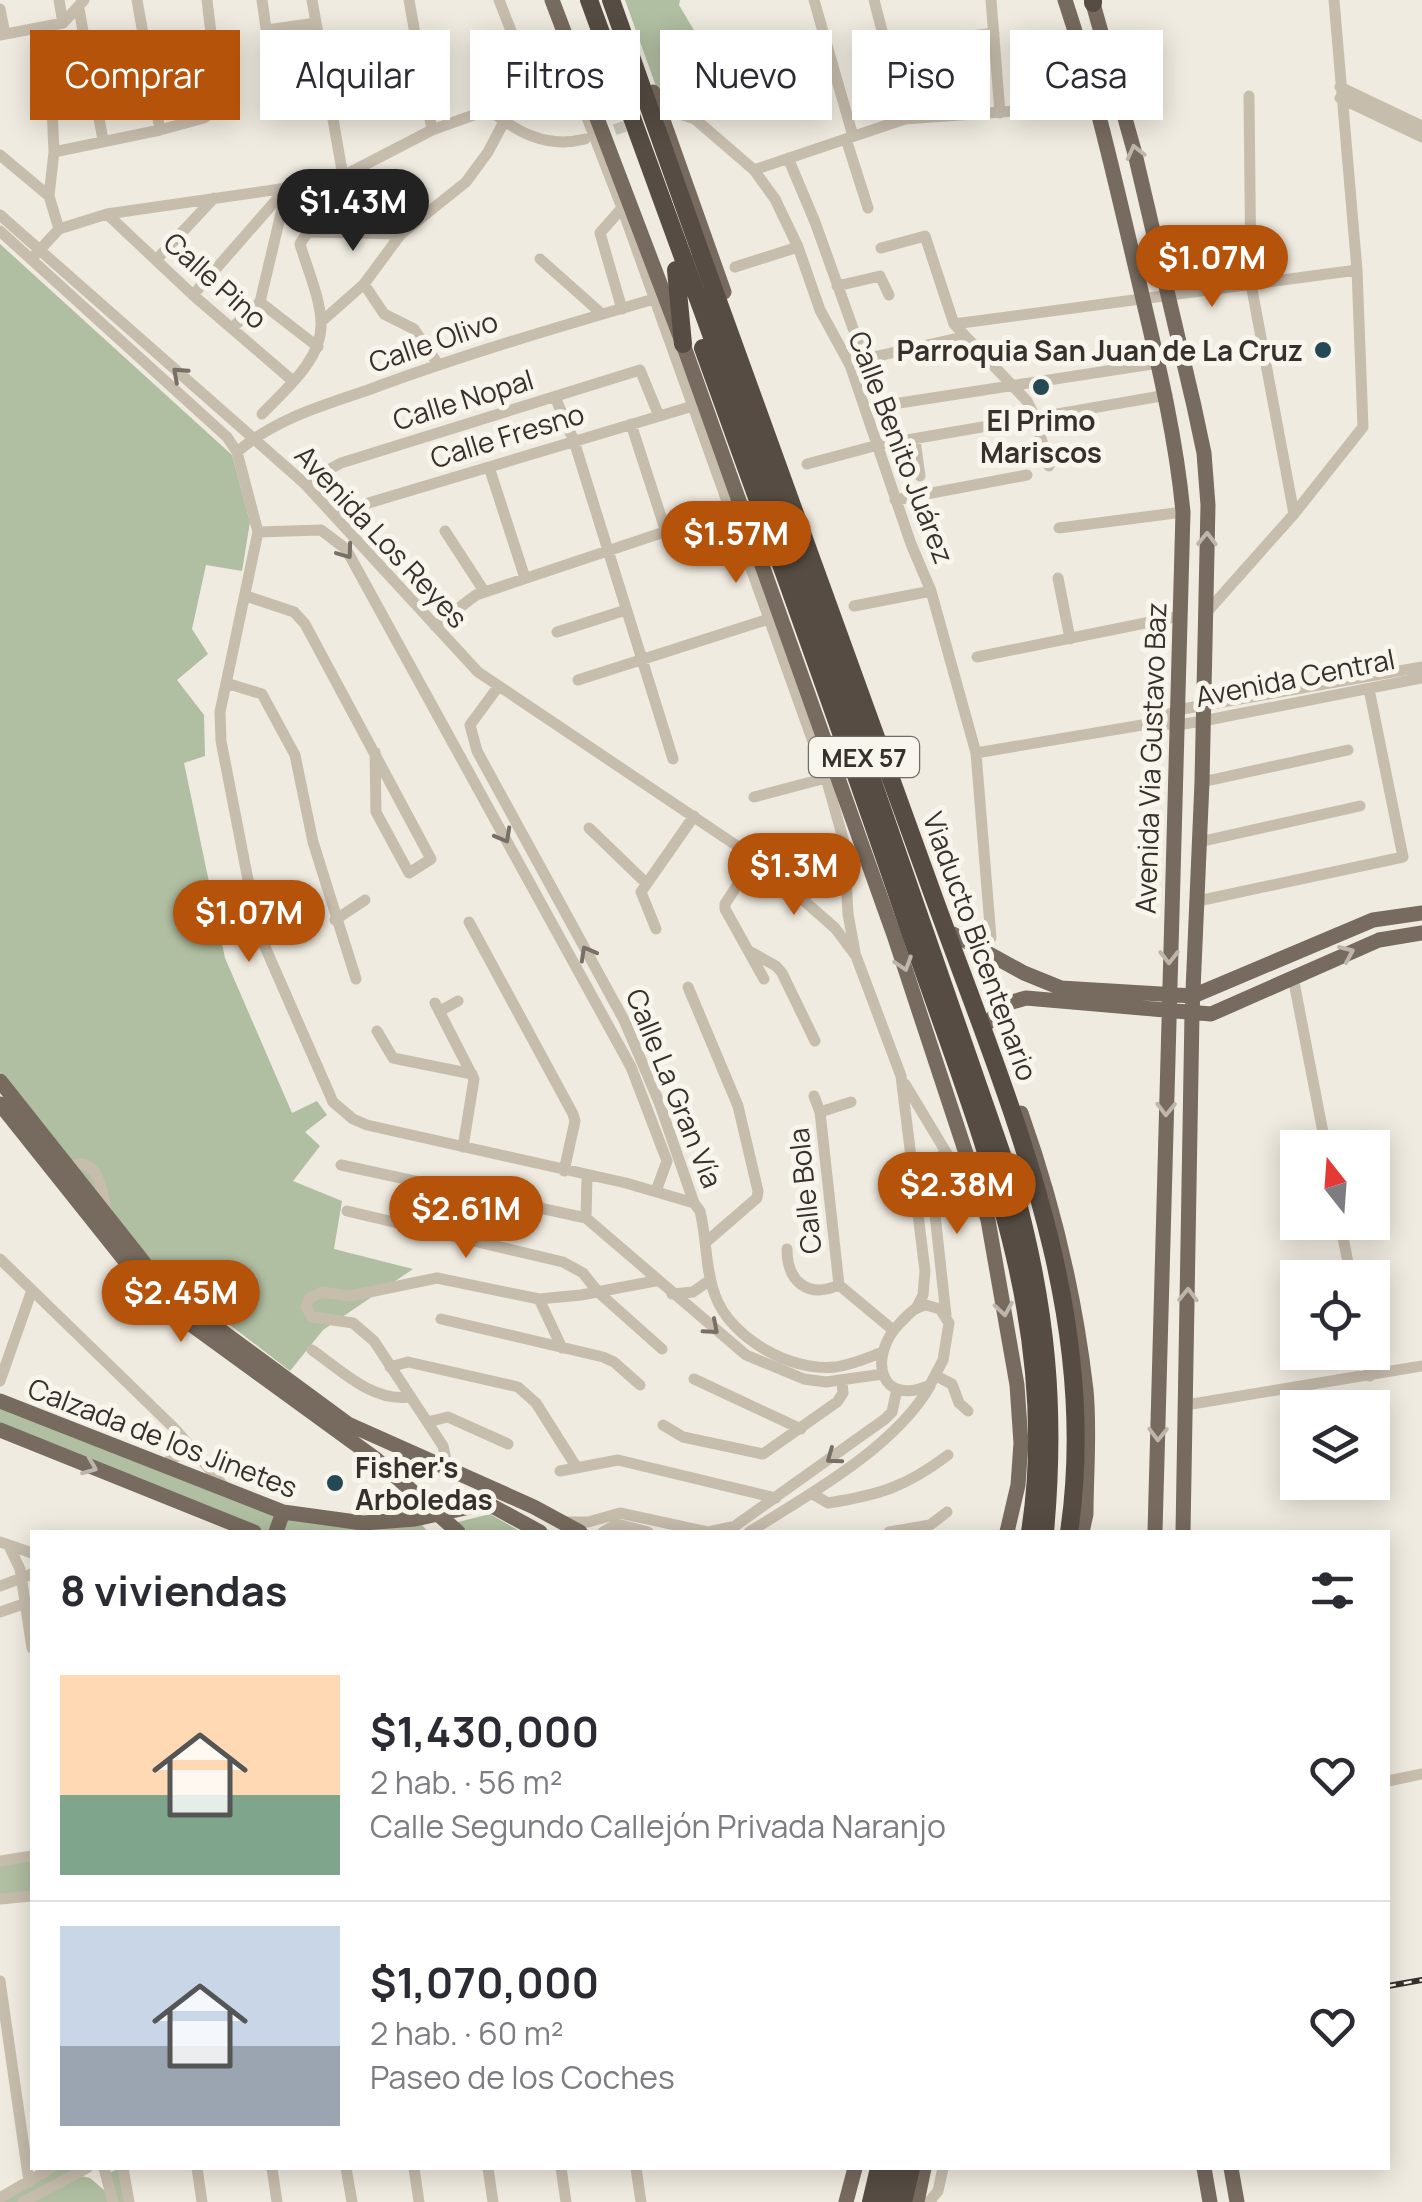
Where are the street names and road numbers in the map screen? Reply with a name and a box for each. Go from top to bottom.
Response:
street label: Calle Pino [156,223,276,337]
street label: Calle Olivo [363,301,503,381]
street label: Calle Benito Juárez [840,325,964,569]
street label: Calle Nopal [388,360,538,438]
street label: Calle Fresno [426,394,588,476]
street label: Avenida Los Reyes [287,436,477,636]
street label: Avenida Via Gustavo Baz [1126,602,1174,914]
street label: Avenida Central [1192,639,1398,715]
road number: MEX 57 [809,737,919,777]
street label: Viaducto Bicentenario [915,806,1047,1086]
street label: Calle La Gran Vía [618,983,732,1193]
street label: Calle Bola [778,1126,830,1256]
street label: Calzada de los Jinetes [23,1368,303,1506]

